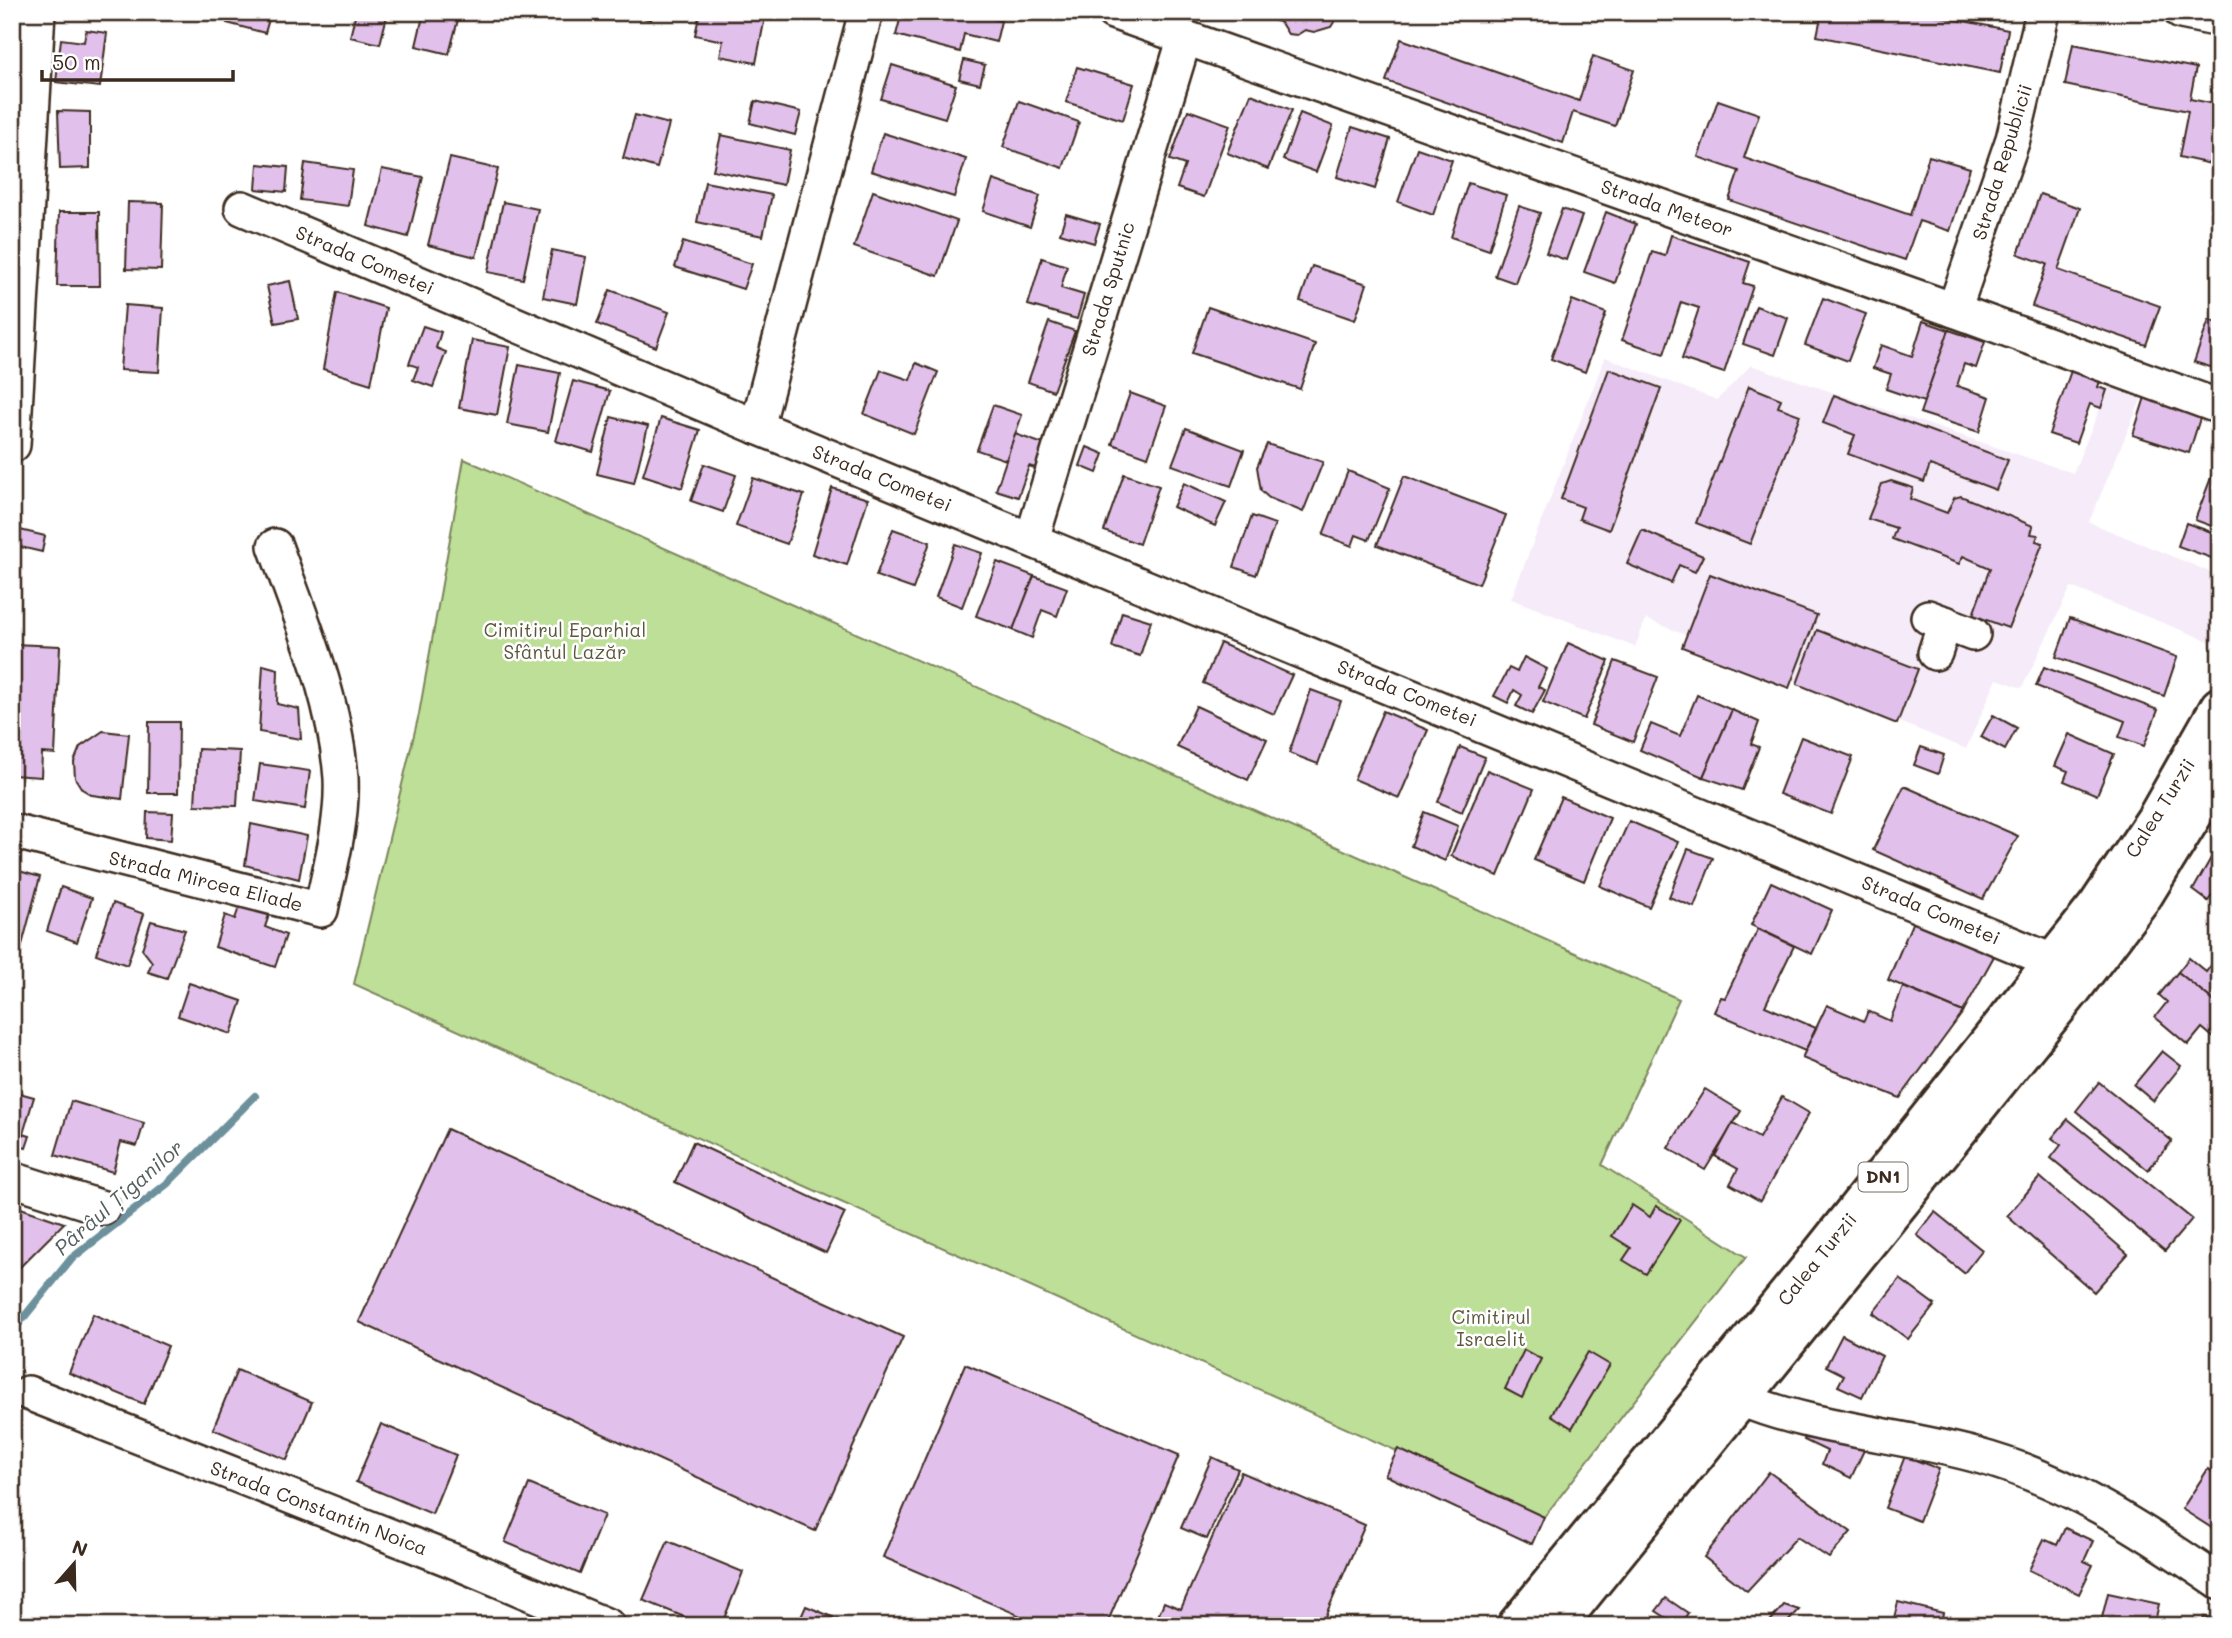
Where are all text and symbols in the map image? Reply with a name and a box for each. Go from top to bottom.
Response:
scale bar [42,38,233,82]
text: 50 m [52,48,101,75]
street label: Strada Republicii [1966,81,2037,243]
street label: Strada Meteor [1598,173,1737,242]
street label: Strada Cometei [292,219,438,300]
street label: Strada Sputnic [1075,219,1140,359]
street label: Strada Cometei [809,438,956,517]
park label: Cimitirul Eparhial Sfântul Lazăr [484,617,646,664]
street label: Strada Cometei [1334,653,1481,732]
street label: Calea Turzii [2119,753,2200,862]
street label: Strada Mircea Eliade [107,844,306,917]
street label: Strada Cometei [1858,869,2004,950]
water label: Pârâul Țiganilor [48,1133,189,1261]
road number: DN1 [1858,1162,1908,1192]
street label: Calea Turzii [1771,1207,1862,1310]
park label: Cimitirul Israelit [1451,1304,1531,1351]
street label: Strada Constantin Noica [207,1455,431,1561]
north arrow [38,1530,108,1600]
text: N [69,1533,91,1562]

